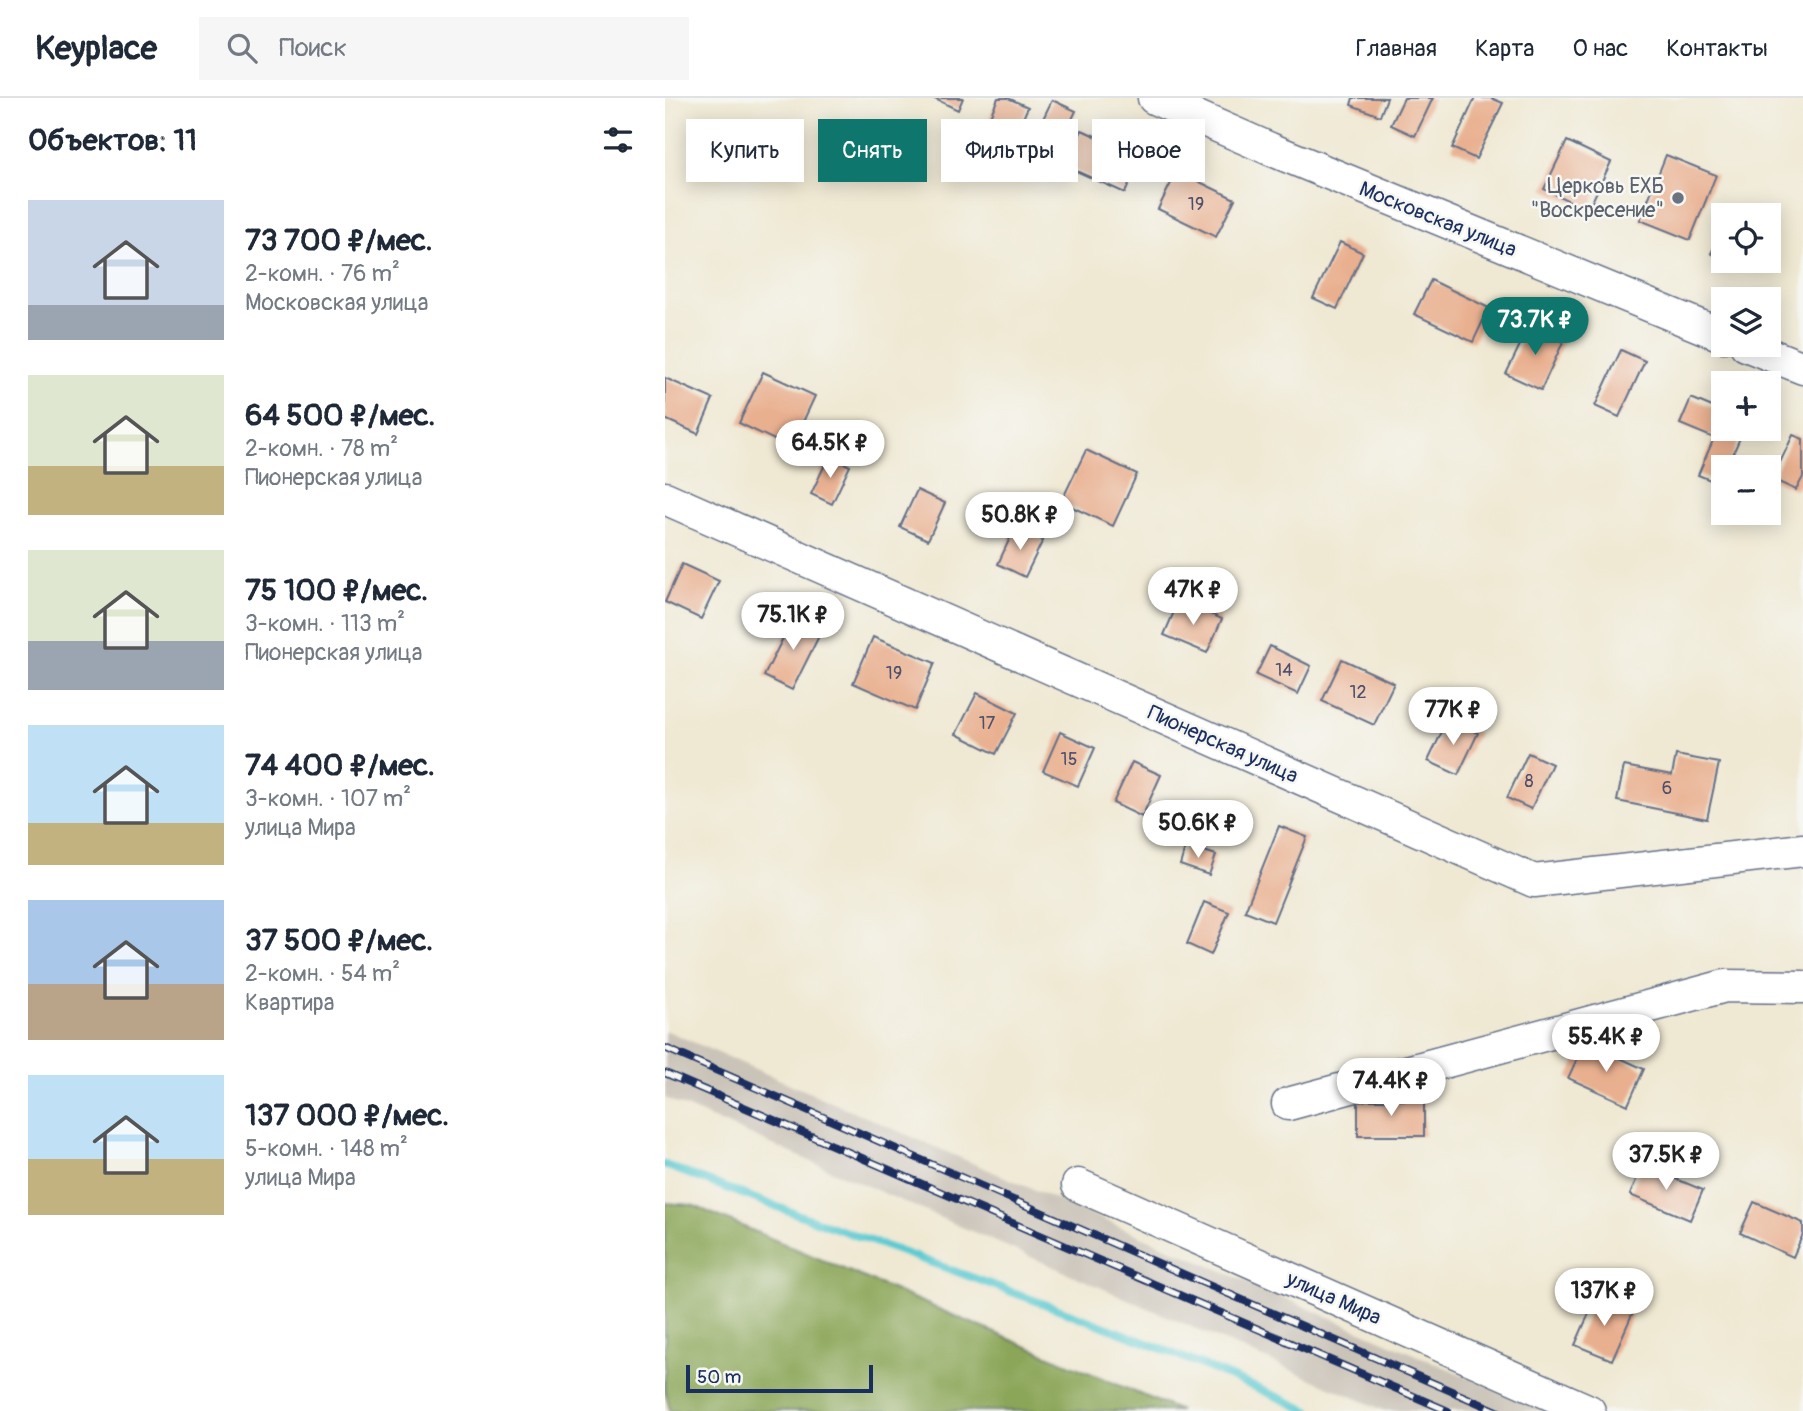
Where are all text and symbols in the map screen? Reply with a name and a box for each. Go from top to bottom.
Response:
search box [199,17,689,80]
text: Keyplace [35,28,157,69]
icon: search [223,29,261,67]
text: Поиск [279,32,347,64]
text: Главная [1356,34,1437,63]
text: Карта [1475,34,1535,63]
text: О нас [1573,34,1628,63]
text: Контакты [1666,34,1768,63]
chip: Купить [686,119,804,182]
chip: Снять [818,119,927,182]
chip: Фильтры [941,119,1078,182]
chip: Новое [1092,119,1205,182]
icon: filters [599,121,637,159]
text: Объектов: 11 [28,122,197,159]
place label: Церковь ЕХБ "Воскресение" [1531,173,1664,224]
street label: Московская улица [1355,176,1521,263]
marker: Церковь ЕХБ "Воскресение" [1670,190,1686,206]
house number: 19 [1188,193,1204,216]
map controls [1711,203,1781,525]
button: locate [1711,203,1781,273]
text: 73 700 ₽/мес. [245,222,433,259]
icon: home [84,228,168,312]
text: 2-комн. · 76 m² [245,259,400,288]
button: layers [1711,287,1781,357]
text: Московская улица [245,288,428,317]
pin: 73.7K ₽ [1470,298,1600,357]
text: 73.7K ₽ [1498,305,1572,334]
button: + [1711,371,1781,441]
text: 64 500 ₽/мес. [245,397,435,434]
icon: home [84,403,168,487]
pin: 64.5K ₽ [765,420,895,480]
text: 64.5K ₽ [792,428,868,457]
text: 2-комн. · 78 m² [245,434,398,463]
button: − [1711,455,1781,525]
text: Пионерская улица [245,463,422,492]
pin: 50.8K ₽ [955,492,1085,552]
text: 50.8K ₽ [981,500,1059,529]
pin: 47K ₽ [1144,568,1242,627]
text: 75 100 ₽/мес. [245,572,428,609]
text: 47K ₽ [1164,575,1222,604]
icon: home [84,578,168,662]
pin: 75.1K ₽ [728,592,858,652]
text: 75.1K ₽ [757,600,829,629]
text: 3-комн. · 113 m² [245,609,405,638]
text: Пионерская улица [245,638,422,667]
house number: 14 [1275,659,1293,682]
house number: 19 [886,662,902,685]
house number: 12 [1349,681,1367,704]
pin: 77K ₽ [1404,688,1502,747]
text: 77K ₽ [1425,695,1482,724]
street label: Пионерская улица [1143,699,1302,790]
house number: 17 [979,712,996,735]
text: 74 400 ₽/мес. [245,747,435,784]
house number: 15 [1061,748,1077,771]
icon: home [84,753,168,837]
house number: 8 [1524,770,1534,793]
house number: 6 [1662,777,1672,800]
text: 3-комн. · 107 m² [245,784,411,813]
pin: 50.6K ₽ [1133,800,1263,860]
text: 50.6K ₽ [1158,808,1238,837]
text: улица Мира [245,813,356,842]
text: 37 500 ₽/мес. [245,922,433,959]
icon: home [84,928,168,1012]
text: 2-комн. · 54 m² [245,959,400,988]
text: Квартира [245,988,334,1017]
pin: 55.4K ₽ [1541,1014,1671,1074]
text: 55.4K ₽ [1568,1022,1644,1051]
pin: 74.4K ₽ [1326,1058,1456,1118]
text: 74.4K ₽ [1353,1066,1429,1095]
text: 137 000 ₽/мес. [245,1097,449,1134]
icon: home [84,1103,168,1187]
pin: 37.5K ₽ [1601,1132,1731,1192]
text: 5-комн. · 148 m² [245,1134,408,1163]
text: 37.5K ₽ [1628,1140,1704,1169]
text: улица Мира [245,1163,356,1192]
street label: улица Мира [1281,1265,1385,1331]
pin: 137K ₽ [1547,1268,1661,1328]
text: 137K ₽ [1571,1276,1637,1305]
scale bar [686,1362,873,1394]
text: 50 m [697,1365,741,1389]

